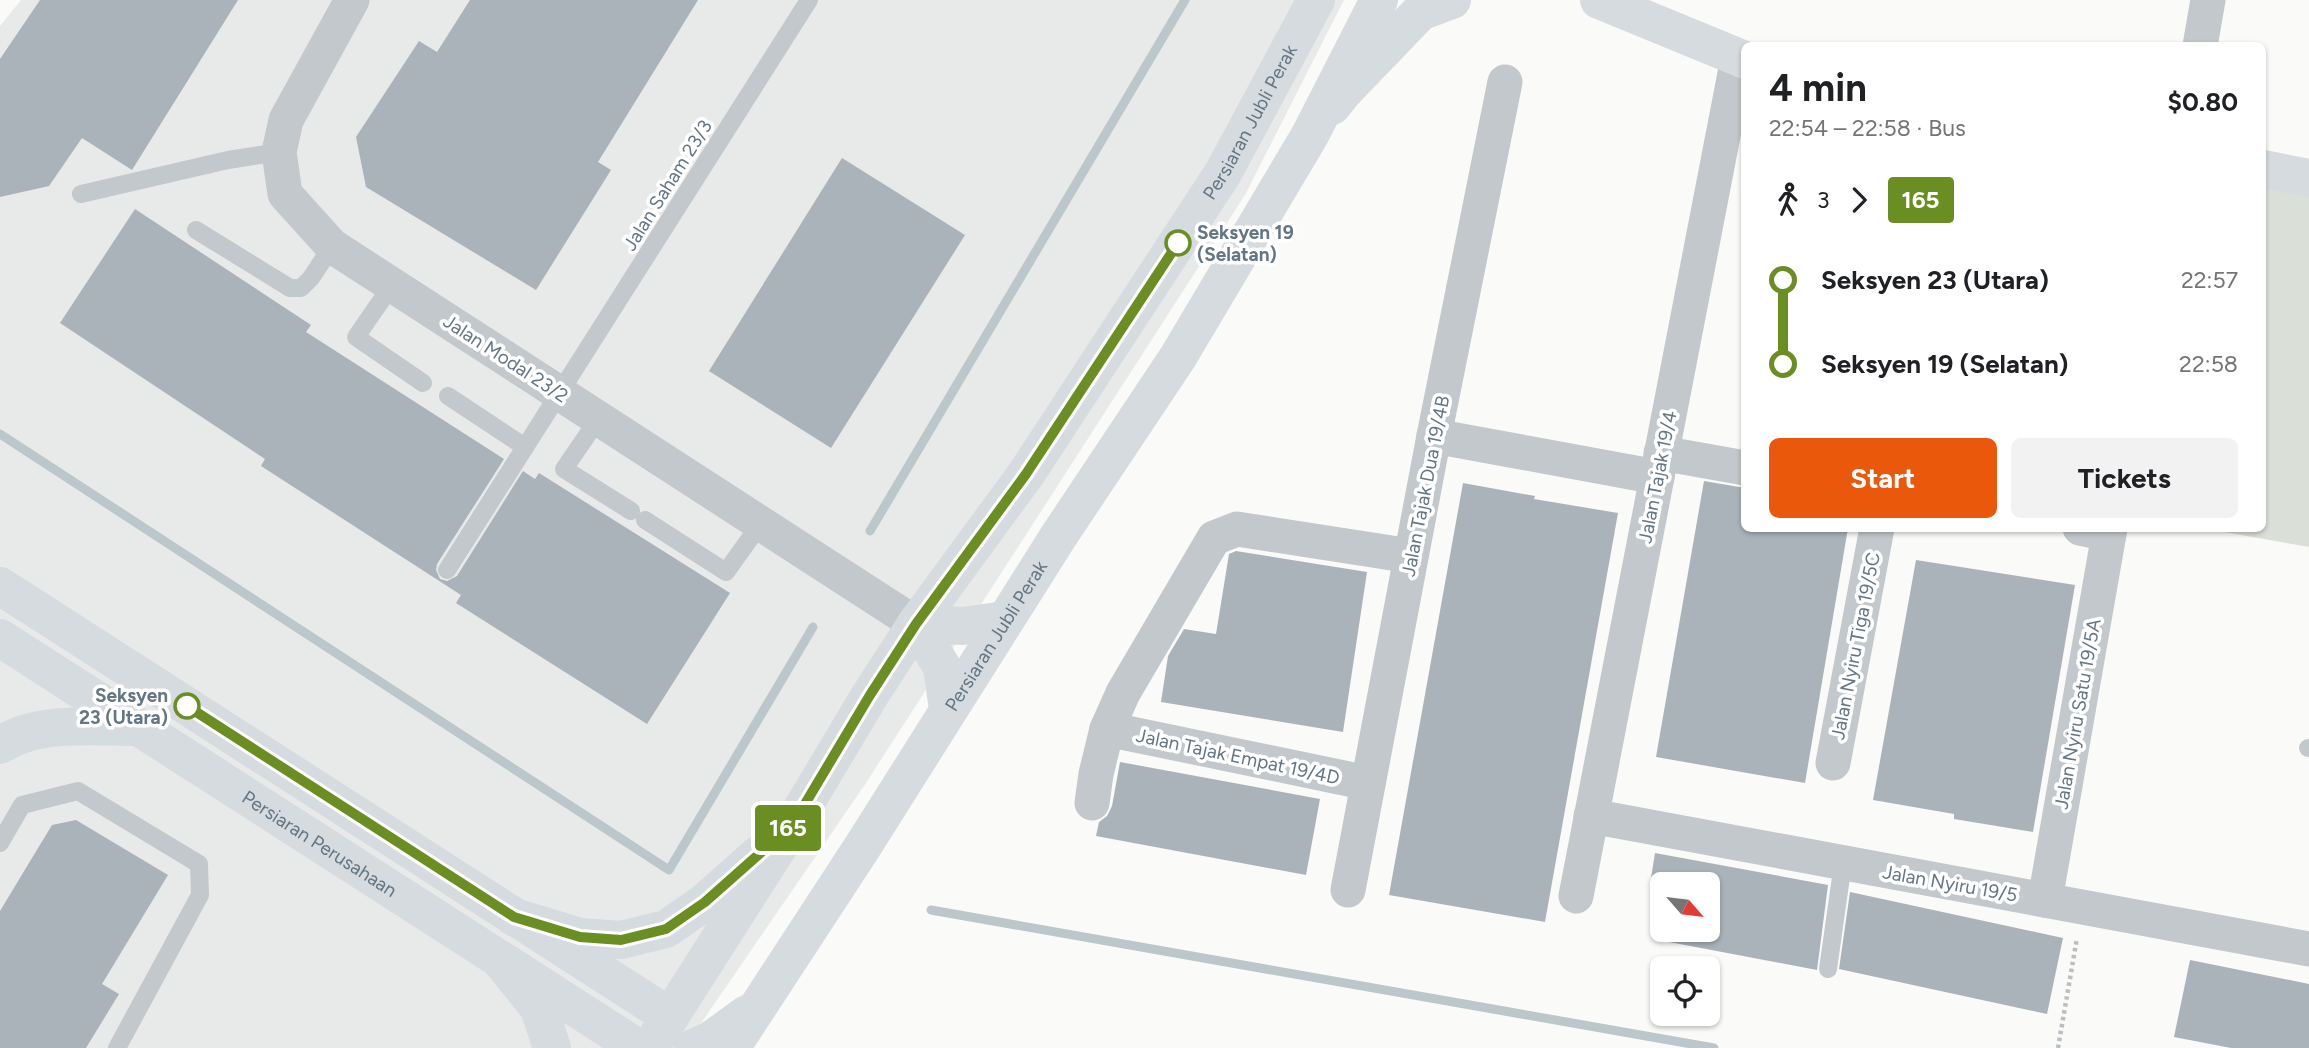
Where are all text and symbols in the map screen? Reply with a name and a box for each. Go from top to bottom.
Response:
street label: Persiaran Jubli Perak [1198,40,1302,204]
text: 4 min [1769,65,1867,111]
text: $0.80 [2168,86,2238,118]
text: 22:54 – 22:58 · Bus [1769,114,1966,142]
street label: Jalan Saham 23/3 [618,116,717,255]
icon: walk [1769,181,1807,219]
icon: forward [1840,181,1878,219]
text: 165 [1902,185,1940,214]
text: 3 [1817,186,1830,214]
place label: Seksyen 19 (Selatan) [1197,221,1294,266]
marker: Seksyen 19 (Selatan) [1165,230,1191,256]
text: Seksyen 23 (Utara) [1821,264,2049,296]
text: 22:57 [2181,266,2238,294]
street label: Jalan Modal 23/2 [439,309,573,407]
text: Seksyen 19 (Selatan) [1821,348,2068,380]
text: 22:58 [2179,350,2238,378]
street label: Jalan Tajak Dua 19/4B [1397,394,1454,579]
street label: Jalan Tajak 19/4 [1633,409,1682,545]
button: Start [1769,438,1997,518]
button: Tickets [2011,438,2238,518]
street label: Jalan Nyiru Tiga 19/5C [1826,550,1885,742]
street label: Persiaran Jubli Perak [940,556,1053,715]
street label: Jalan Nyiru Satu 19/5A [2049,617,2106,811]
place label: Seksyen 23 (Utara) [79,684,168,729]
marker: Seksyen 23 (Utara) [174,693,200,719]
street label: Jalan Tajak Empat 19/4D [1134,724,1342,789]
street label: Persiaran Perusahaan [238,786,401,902]
line badge: 165 [748,805,828,851]
text: 165 [769,813,807,842]
street label: Jalan Nyiru 19/5 [1881,860,2019,907]
north arrow [1650,872,1720,942]
map controls [1650,872,1720,1026]
button: locate [1650,956,1720,1026]

